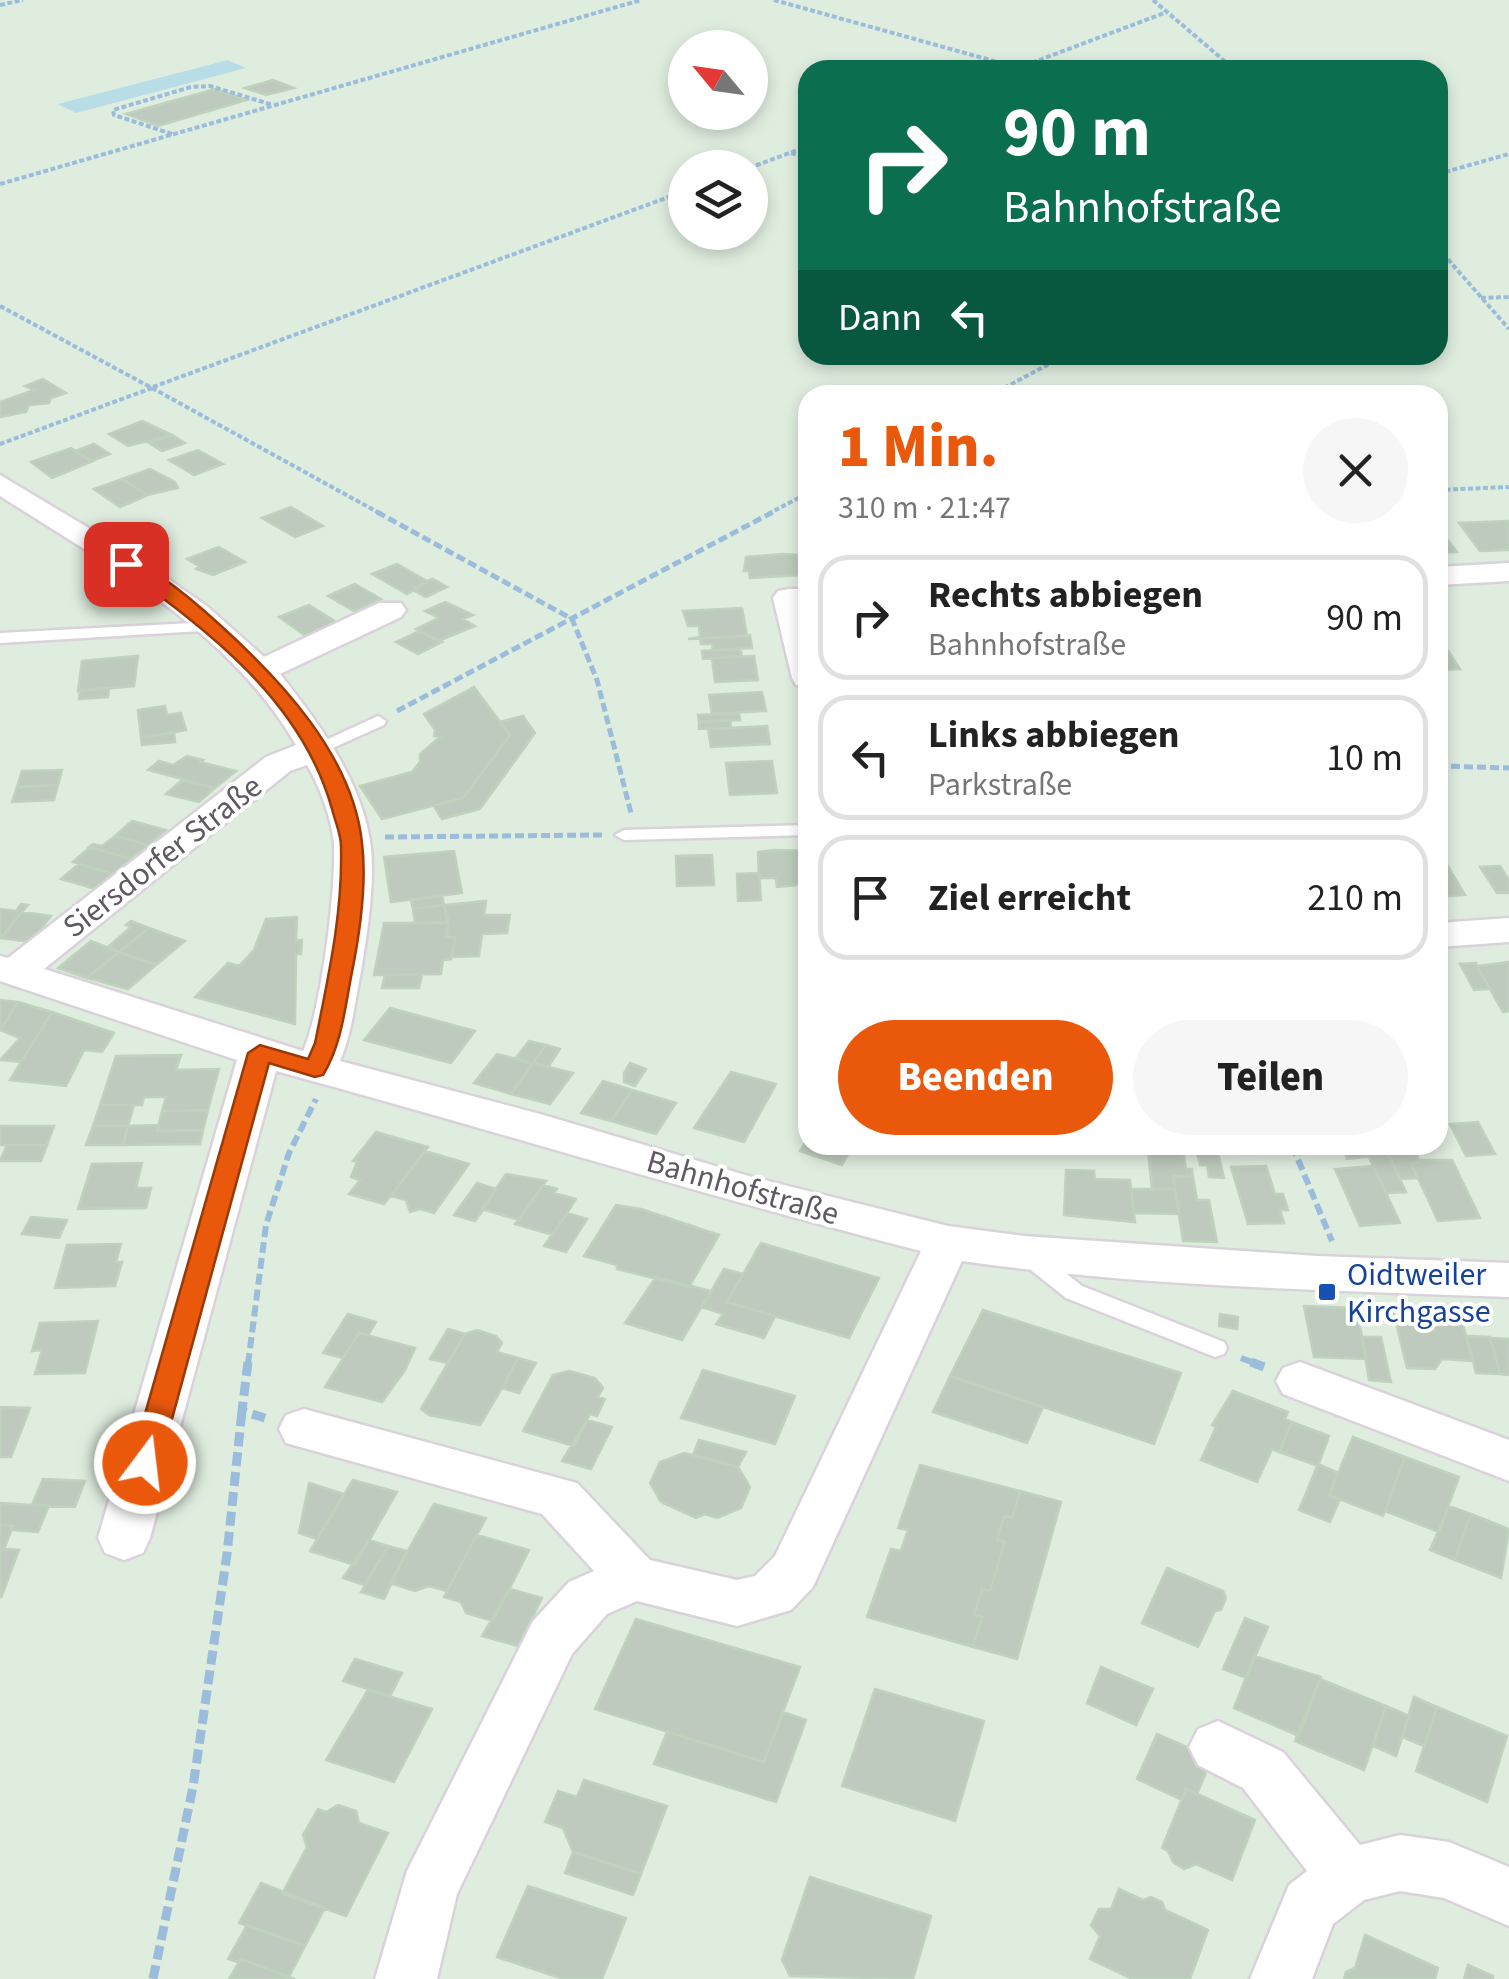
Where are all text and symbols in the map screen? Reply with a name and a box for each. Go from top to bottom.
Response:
north arrow [668,30,768,130]
map controls [668,30,768,250]
text: 90 m [1003,83,1151,183]
icon: right [838,100,968,230]
button: layers [668,150,768,250]
text: Bahnhofstraße [1003,176,1282,240]
icon: left [942,290,997,345]
text: Dann [838,291,922,345]
text: 1 Min. [838,405,998,490]
button: close [1303,418,1408,523]
text: 310 m · 21:47 [838,485,1011,531]
pin [84,522,169,607]
icon: arrive [99,537,154,592]
text: Rechts abbiegen [928,568,1203,622]
icon: right [843,590,898,645]
text: 90 m [1326,591,1403,645]
text: Bahnhofstraße [928,622,1126,668]
text: Links abbiegen [928,708,1180,762]
icon: left [843,730,898,785]
text: 10 m [1326,731,1403,785]
text: Parkstraße [928,762,1072,808]
street label: Siersdorfer Straße [53,764,272,949]
icon: arrive [843,870,898,925]
text: Ziel erreicht [928,871,1131,925]
text: 210 m [1307,871,1403,925]
button: Beenden [838,1020,1113,1135]
button: Teilen [1133,1020,1408,1135]
street label: Bahnhofstraße [641,1139,844,1237]
place label: Oidtweiler Kirchgasse [1347,1252,1491,1335]
marker: Oidtweiler Kirchgasse [1316,1281,1338,1303]
position arrow [93,1411,197,1515]

